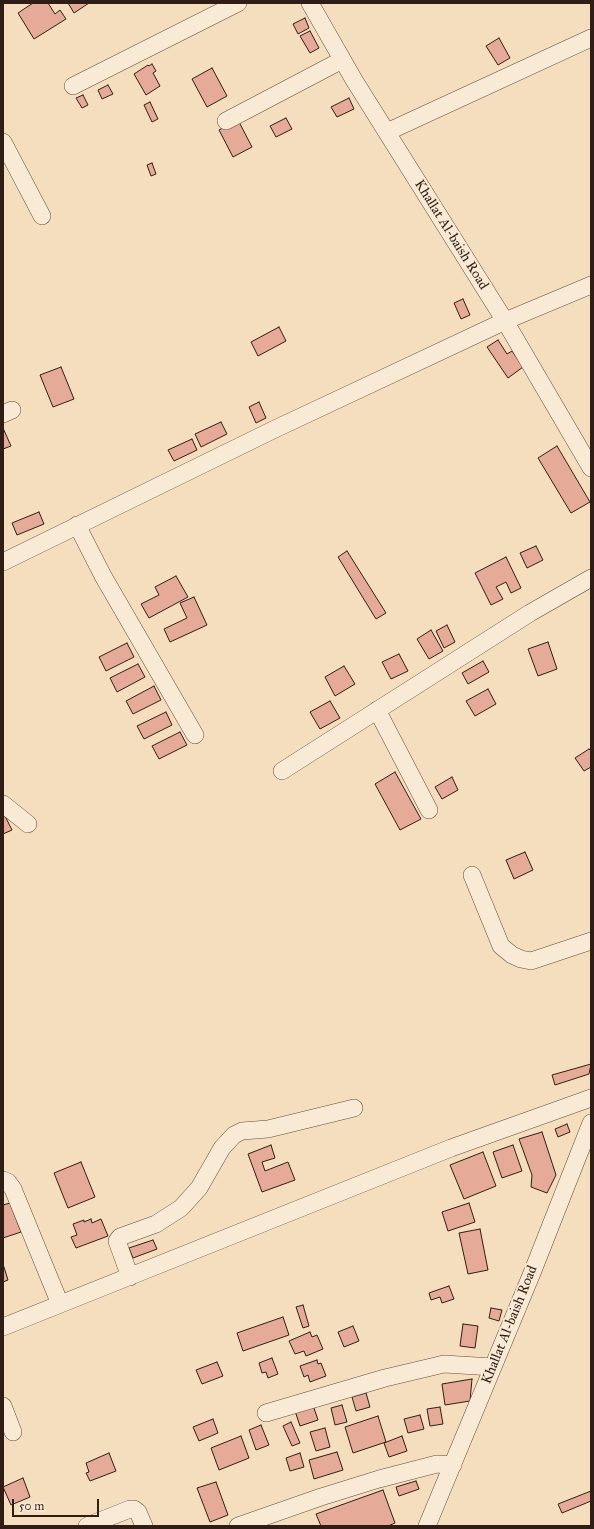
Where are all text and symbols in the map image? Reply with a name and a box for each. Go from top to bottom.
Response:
street label: Khallat Al-baish Road [410,177,492,293]
street label: Khallat Al-baish Road [479,1263,541,1387]
scale bar [14,1491,101,1517]
text: 50 m [19,1499,44,1513]

